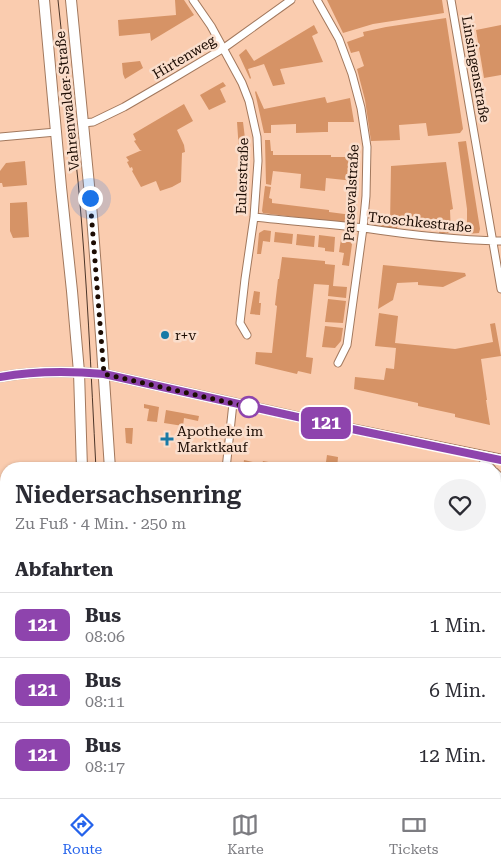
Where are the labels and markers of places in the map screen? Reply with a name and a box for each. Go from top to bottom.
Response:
place label: r+v [175,327,197,343]
marker: r+v [159,329,171,341]
unlabelled marker [238,396,260,418]
place label: Apotheke im Marktkauf [177,423,263,455]
marker: Apotheke im Marktkauf [161,433,173,445]

